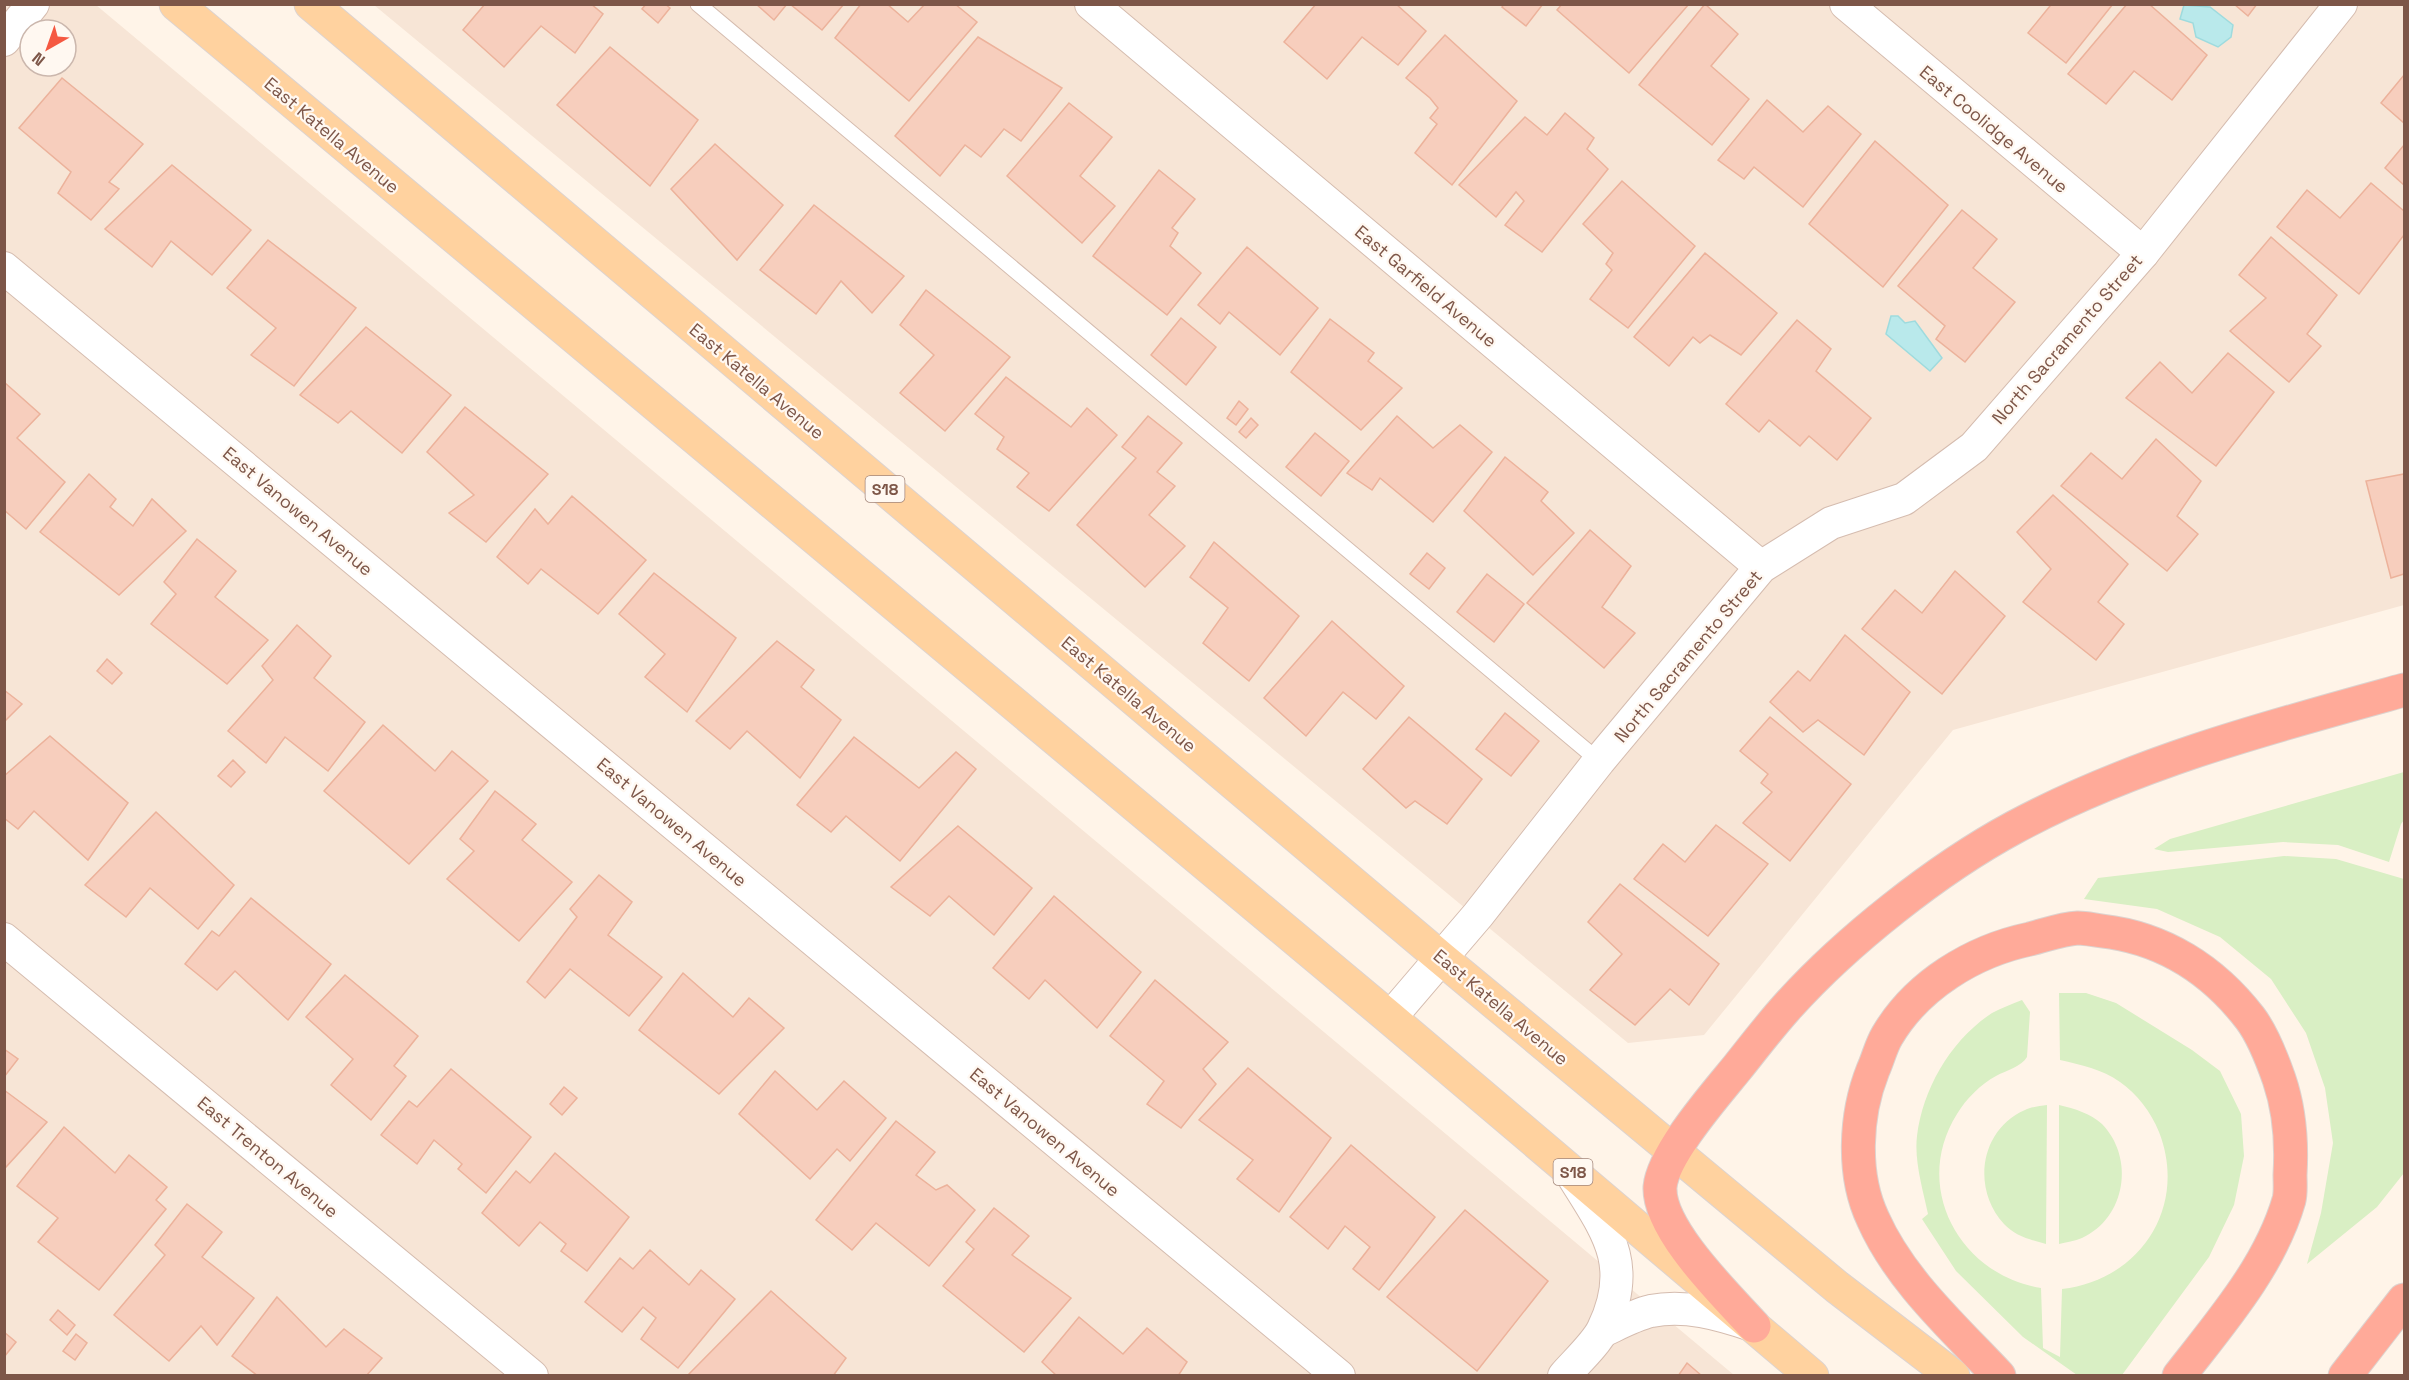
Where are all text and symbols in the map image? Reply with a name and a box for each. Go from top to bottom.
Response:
north arrow [18,18,78,78]
text: N [28,48,50,71]
street label: East Coolidge Avenue [1915,60,2073,198]
street label: East Katella Avenue [260,72,404,198]
street label: East Garfield Avenue [1350,220,1502,352]
street label: North Sacramento Street [1987,249,2147,429]
street label: East Katella Avenue [685,318,829,444]
street label: East Vanowen Avenue [218,441,378,581]
road number: S18 [866,476,904,502]
street label: North Sacramento Street [1609,565,1767,747]
street label: East Katella Avenue [1057,631,1201,757]
street label: East Vanowen Avenue [592,752,752,892]
street label: East Katella Avenue [1429,944,1573,1070]
street label: East Vanowen Avenue [965,1062,1125,1202]
street label: East Trenton Avenue [193,1091,343,1223]
road number: S18 [1554,1159,1592,1185]

